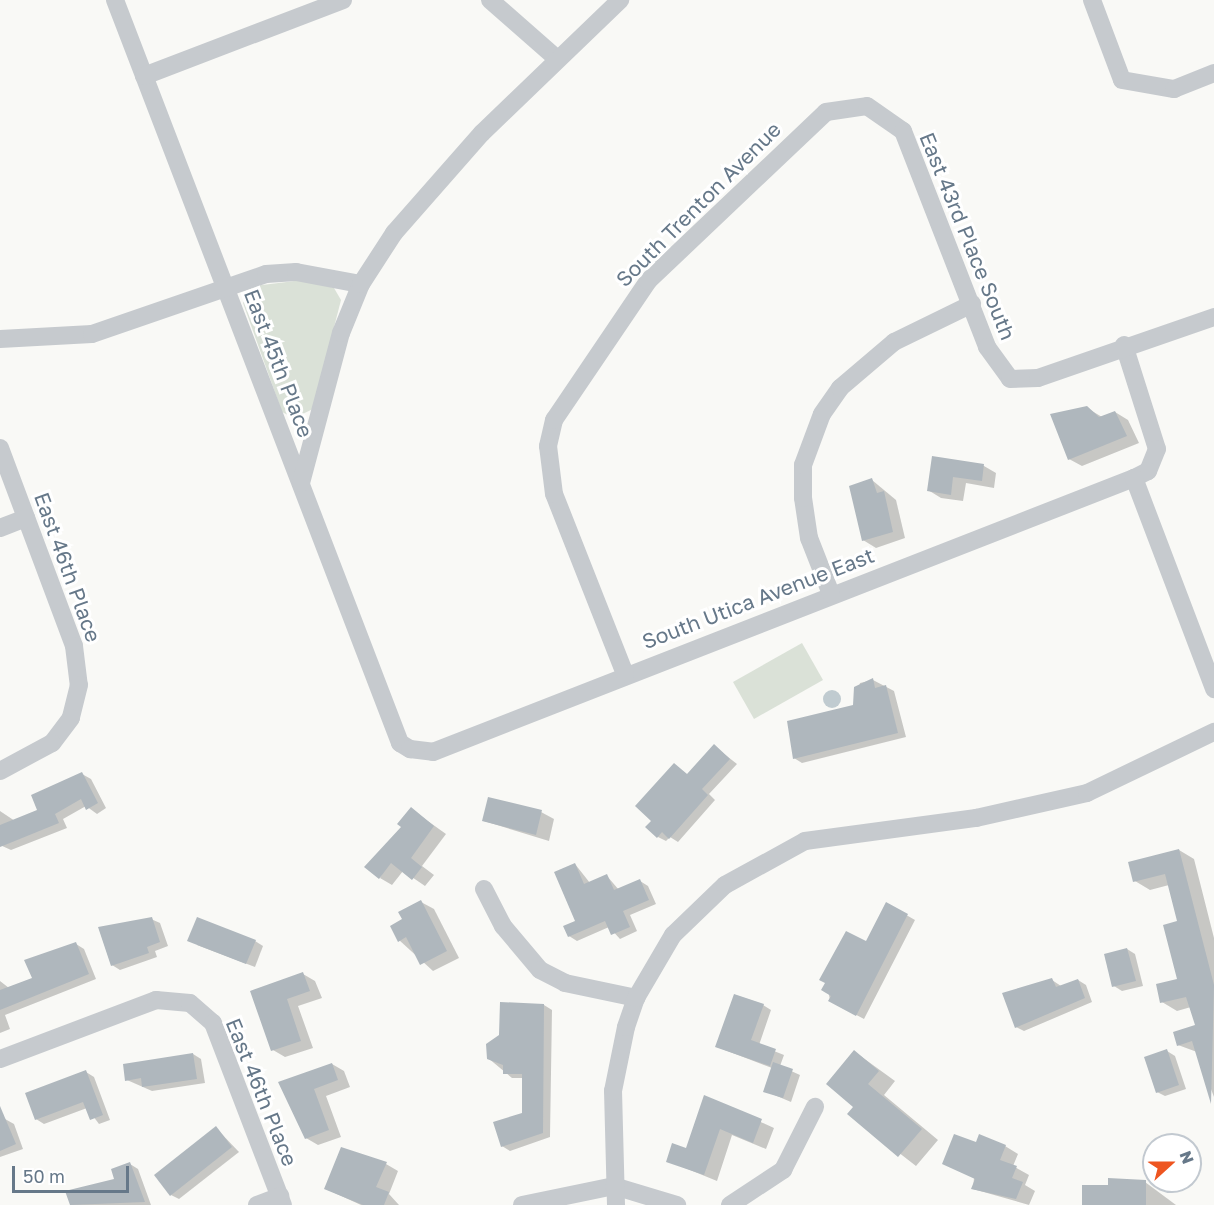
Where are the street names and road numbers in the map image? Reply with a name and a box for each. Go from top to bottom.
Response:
street label: South Trenton Avenue [610,116,786,292]
street label: East 43rd Place South [915,128,1021,344]
street label: East 45th Place [239,285,319,441]
street label: East 46th Place [29,489,107,645]
street label: South Utica Avenue East [638,542,878,654]
street label: East 46th Place [221,1014,303,1170]

